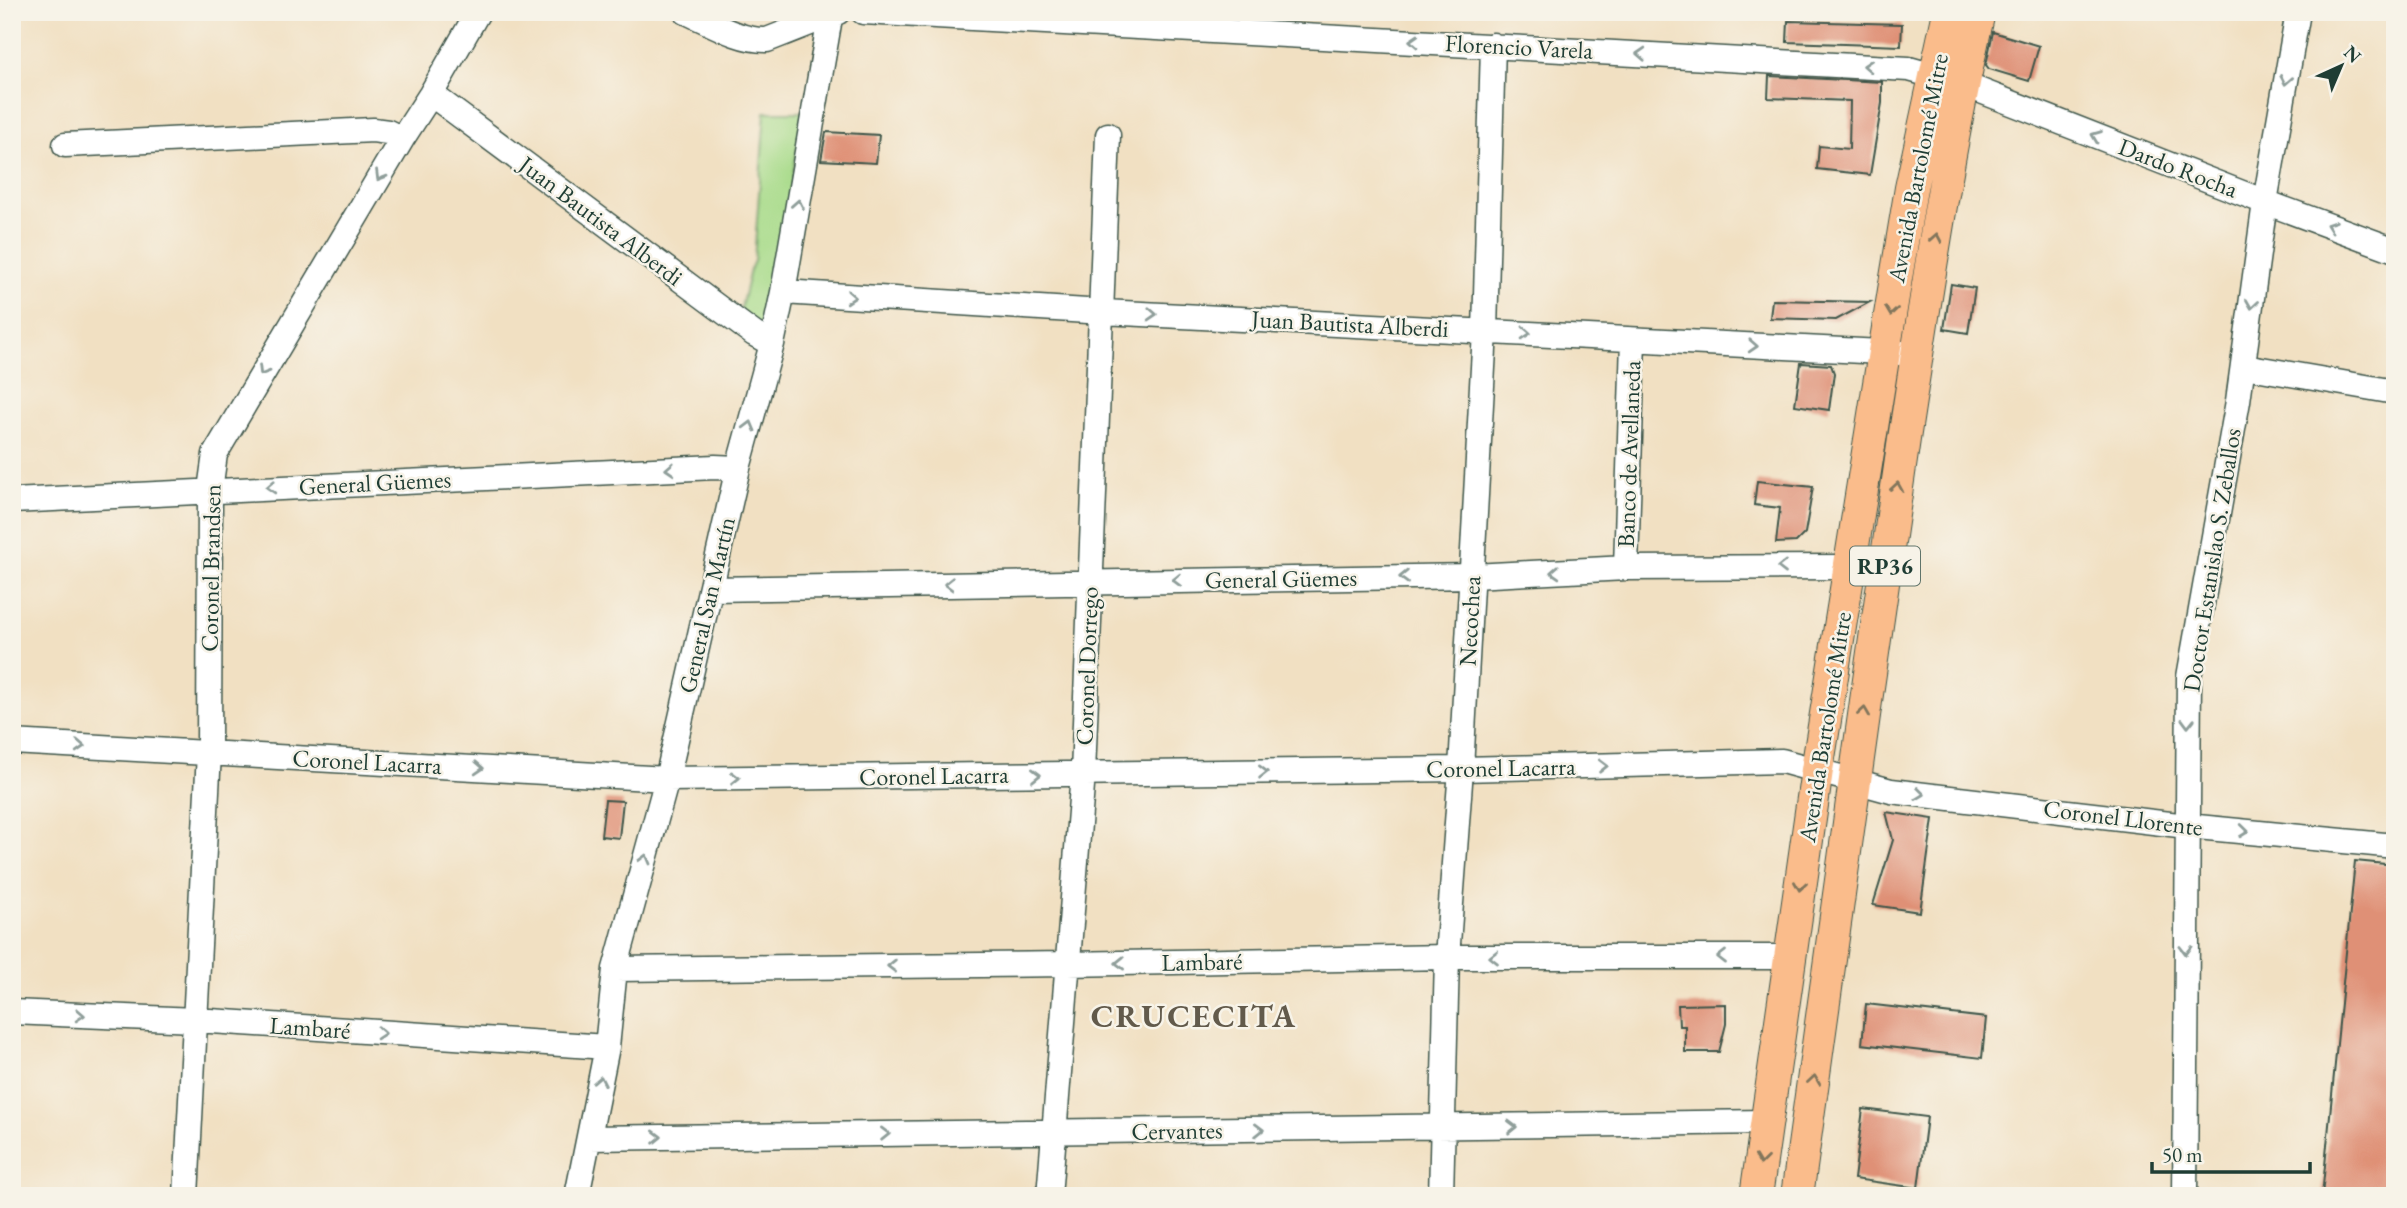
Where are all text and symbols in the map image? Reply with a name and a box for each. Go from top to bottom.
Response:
street label: Florencio Varela [1444,27,1594,66]
north arrow [2306,32,2376,102]
one-way arrow [1408,34,1419,49]
text: N [2338,40,2367,69]
one-way arrow [1635,46,1646,61]
street label: Avenida Bartolomé Mitre [1880,51,1955,286]
one-way arrow [1862,59,1873,74]
one-way arrow [2280,73,2295,85]
one-way arrow [2090,130,2102,144]
street label: Dardo Rocha [2114,131,2243,205]
street label: Juan Bautista Alberdi [512,148,690,292]
one-way arrow [375,169,388,182]
one-way arrow [790,198,805,210]
one-way arrow [2325,221,2337,235]
one-way arrow [1927,232,1942,244]
one-way arrow [846,289,857,304]
one-way arrow [2244,298,2259,310]
street label: Juan Bautista Alberdi [1249,303,1450,344]
one-way arrow [1884,305,1899,317]
one-way arrow [1146,306,1157,321]
one-way arrow [1520,325,1531,340]
one-way arrow [1748,338,1759,353]
street label: Banco de Avellaneda [1610,359,1647,548]
one-way arrow [258,364,271,377]
one-way arrow [741,420,756,432]
street label: Doctor Estanislao S. Zeballos [2175,426,2248,694]
one-way arrow [664,462,675,477]
street label: General Güemes [298,463,452,502]
one-way arrow [265,480,276,495]
one-way arrow [1889,481,1904,493]
street label: Coronel Brandsen [194,484,227,652]
street label: General San Martín [671,513,742,696]
road number: RP36 [1850,546,1920,586]
one-way arrow [1776,559,1787,575]
street label: General Güemes [1205,562,1357,595]
one-way arrow [1549,564,1560,579]
one-way arrow [1399,569,1409,585]
one-way arrow [1171,573,1182,588]
street label: Necochea [1452,575,1487,667]
one-way arrow [944,576,954,592]
street label: Coronel Dorrego [1068,586,1105,746]
street label: Avenida Bartolomé Mitre [1791,609,1858,845]
one-way arrow [1856,706,1871,718]
one-way arrow [2181,717,2196,728]
one-way arrow [75,738,86,753]
street label: Coronel Lacarra [292,742,443,781]
street label: Coronel Lacarra [1426,751,1576,784]
one-way arrow [1598,758,1609,774]
street label: Coronel Lacarra [859,759,1009,792]
one-way arrow [474,761,485,776]
one-way arrow [1259,764,1269,780]
one-way arrow [1031,767,1042,783]
one-way arrow [730,770,741,786]
one-way arrow [1914,787,1926,802]
street label: Coronel Llorente [2042,792,2204,843]
one-way arrow [2238,823,2249,838]
one-way arrow [637,853,651,865]
one-way arrow [1793,880,1808,892]
street label: Lambaré [1161,945,1243,978]
one-way arrow [2178,945,2194,956]
one-way arrow [1488,949,1499,965]
one-way arrow [1716,949,1726,965]
one-way arrow [1114,956,1125,971]
one-way arrow [887,958,897,974]
district label: CRUCECITA [1091,995,1297,1037]
one-way arrow [75,1007,86,1022]
street label: Lambaré [268,1009,352,1046]
one-way arrow [376,1025,387,1040]
one-way arrow [1806,1074,1821,1086]
one-way arrow [592,1075,607,1087]
street label: Cervantes [1131,1114,1223,1147]
one-way arrow [1507,1119,1518,1134]
one-way arrow [1254,1122,1265,1138]
one-way arrow [880,1126,890,1142]
one-way arrow [652,1129,663,1145]
scale bar [2152,1131,2309,1175]
text: 50 m [2162,1141,2203,1168]
one-way arrow [1753,1154,1768,1166]

